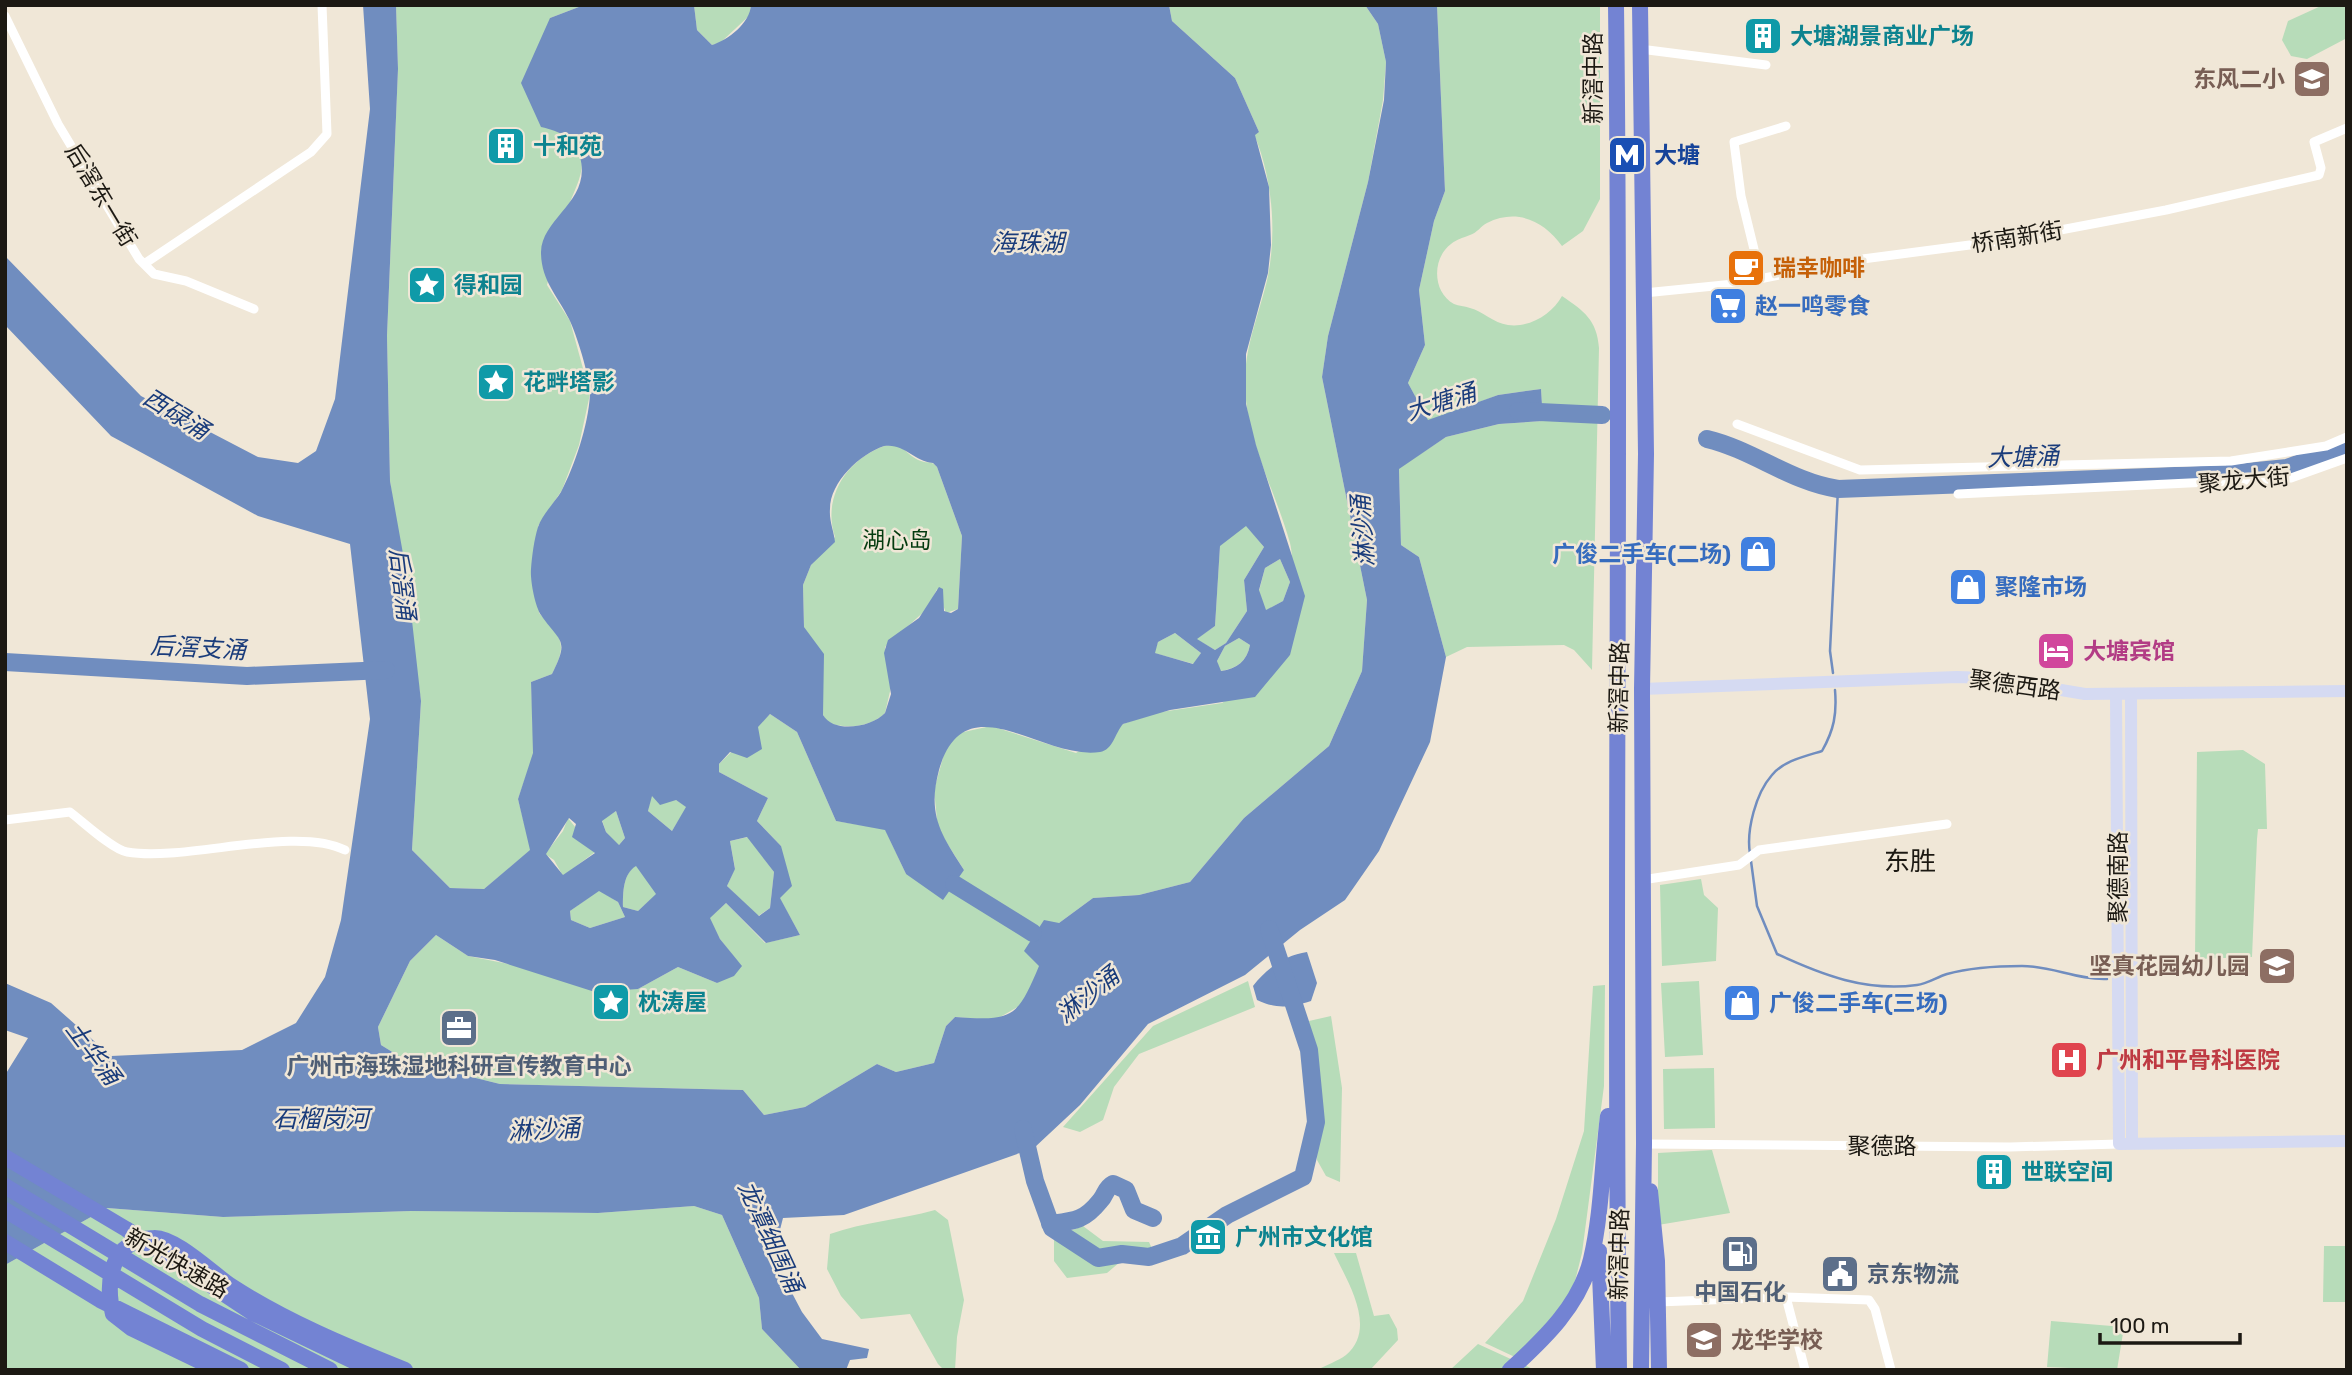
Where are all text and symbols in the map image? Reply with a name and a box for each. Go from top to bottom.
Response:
building icon: 大塘湖景商业广场 [1742,15,1784,57]
place label: 大塘湖景商业广场 [1790,22,1974,50]
street label: 新滘中路 [1579,32,1607,124]
school or university icon: 东风二小 [2291,58,2333,100]
place label: 东风二小 [2193,65,2285,93]
building icon: 十和苑 [485,125,527,167]
place label: 十和苑 [533,132,602,160]
metro station icon: 大塘 [1606,134,1648,176]
street label: 后滘东一街 [59,139,143,251]
place label: 大塘 [1654,141,1700,169]
street label: 桥南新街 [1969,216,2065,258]
water label: 海珠湖 [992,229,1068,257]
cafe icon: 瑞幸咖啡 [1725,247,1767,289]
place label: 瑞幸咖啡 [1773,254,1865,282]
place icon: 得和园 [406,264,448,306]
place label: 得和园 [454,271,523,299]
supermarket icon: 赵一鸣零食 [1707,285,1749,327]
place label: 赵一鸣零食 [1755,292,1871,320]
place icon: 花畔塔影 [475,361,517,403]
place label: 花畔塔影 [523,368,615,396]
water label: 大塘涌 [1402,377,1482,426]
water label: 西碌涌 [138,383,216,447]
water label: 大塘涌 [1987,442,2062,472]
street label: 聚龙大街 [2197,462,2291,498]
water label: 淋沙涌 [1346,491,1379,568]
park label: 湖心岛 [863,526,932,554]
shop icon: 广俊二手车(二场) [1737,533,1779,575]
place label: 广俊二手车(二场) [1552,540,1731,568]
water label: 后滘涌 [384,547,421,624]
shop icon: 聚隆市场 [1947,566,1989,608]
place label: 聚隆市场 [1995,573,2087,601]
hotel icon: 大塘宾馆 [2035,630,2077,672]
water label: 后滘支涌 [149,632,250,665]
place label: 大塘宾馆 [2083,637,2175,665]
street label: 新滘中路 [1604,641,1634,733]
street label: 聚德西路 [1967,665,2063,705]
street label: 聚德南路 [2104,831,2132,923]
district label: 东胜 [1884,846,1936,877]
school or university icon: 坚真花园幼儿园 [2256,945,2298,987]
place label: 坚真花园幼儿园 [2089,952,2250,980]
water label: 淋沙涌 [1051,960,1127,1029]
place icon: 枕涛屋 [590,981,632,1023]
shop icon: 广俊二手车(三场) [1721,982,1763,1024]
place label: 枕涛屋 [638,988,707,1016]
place label: 广俊二手车(三场) [1769,989,1948,1017]
office icon: 广州市海珠湿地科研宣传教育中心 [438,1007,480,1049]
water label: 土华涌 [60,1016,128,1093]
hospital icon: 广州和平骨科医院 [2048,1039,2090,1081]
place label: 广州和平骨科医院 [2096,1046,2280,1074]
place label: 广州市海珠湿地科研宣传教育中心 [287,1052,632,1080]
water label: 石榴岗河 [273,1105,373,1133]
water label: 淋沙涌 [507,1114,584,1146]
street label: 聚德路 [1848,1132,1917,1160]
building icon: 世联空间 [1973,1151,2015,1193]
place label: 世联空间 [2021,1158,2113,1186]
water label: 龙潭细围涌 [732,1177,809,1300]
street label: 新滘中路 [1604,1208,1634,1300]
museum icon: 广州市文化馆 [1187,1216,1229,1258]
street label: 新光快速路 [120,1222,234,1304]
place label: 广州市文化馆 [1235,1223,1373,1251]
fuel station icon: 中国石化 [1719,1233,1761,1275]
public building icon: 京东物流 [1819,1253,1861,1295]
place label: 京东物流 [1867,1260,1959,1288]
place label: 中国石化 [1694,1278,1786,1306]
scale bar [2100,1302,2240,1346]
text: 100 m [2110,1313,2169,1338]
school or university icon: 龙华学校 [1683,1319,1725,1361]
place label: 龙华学校 [1731,1326,1823,1354]

